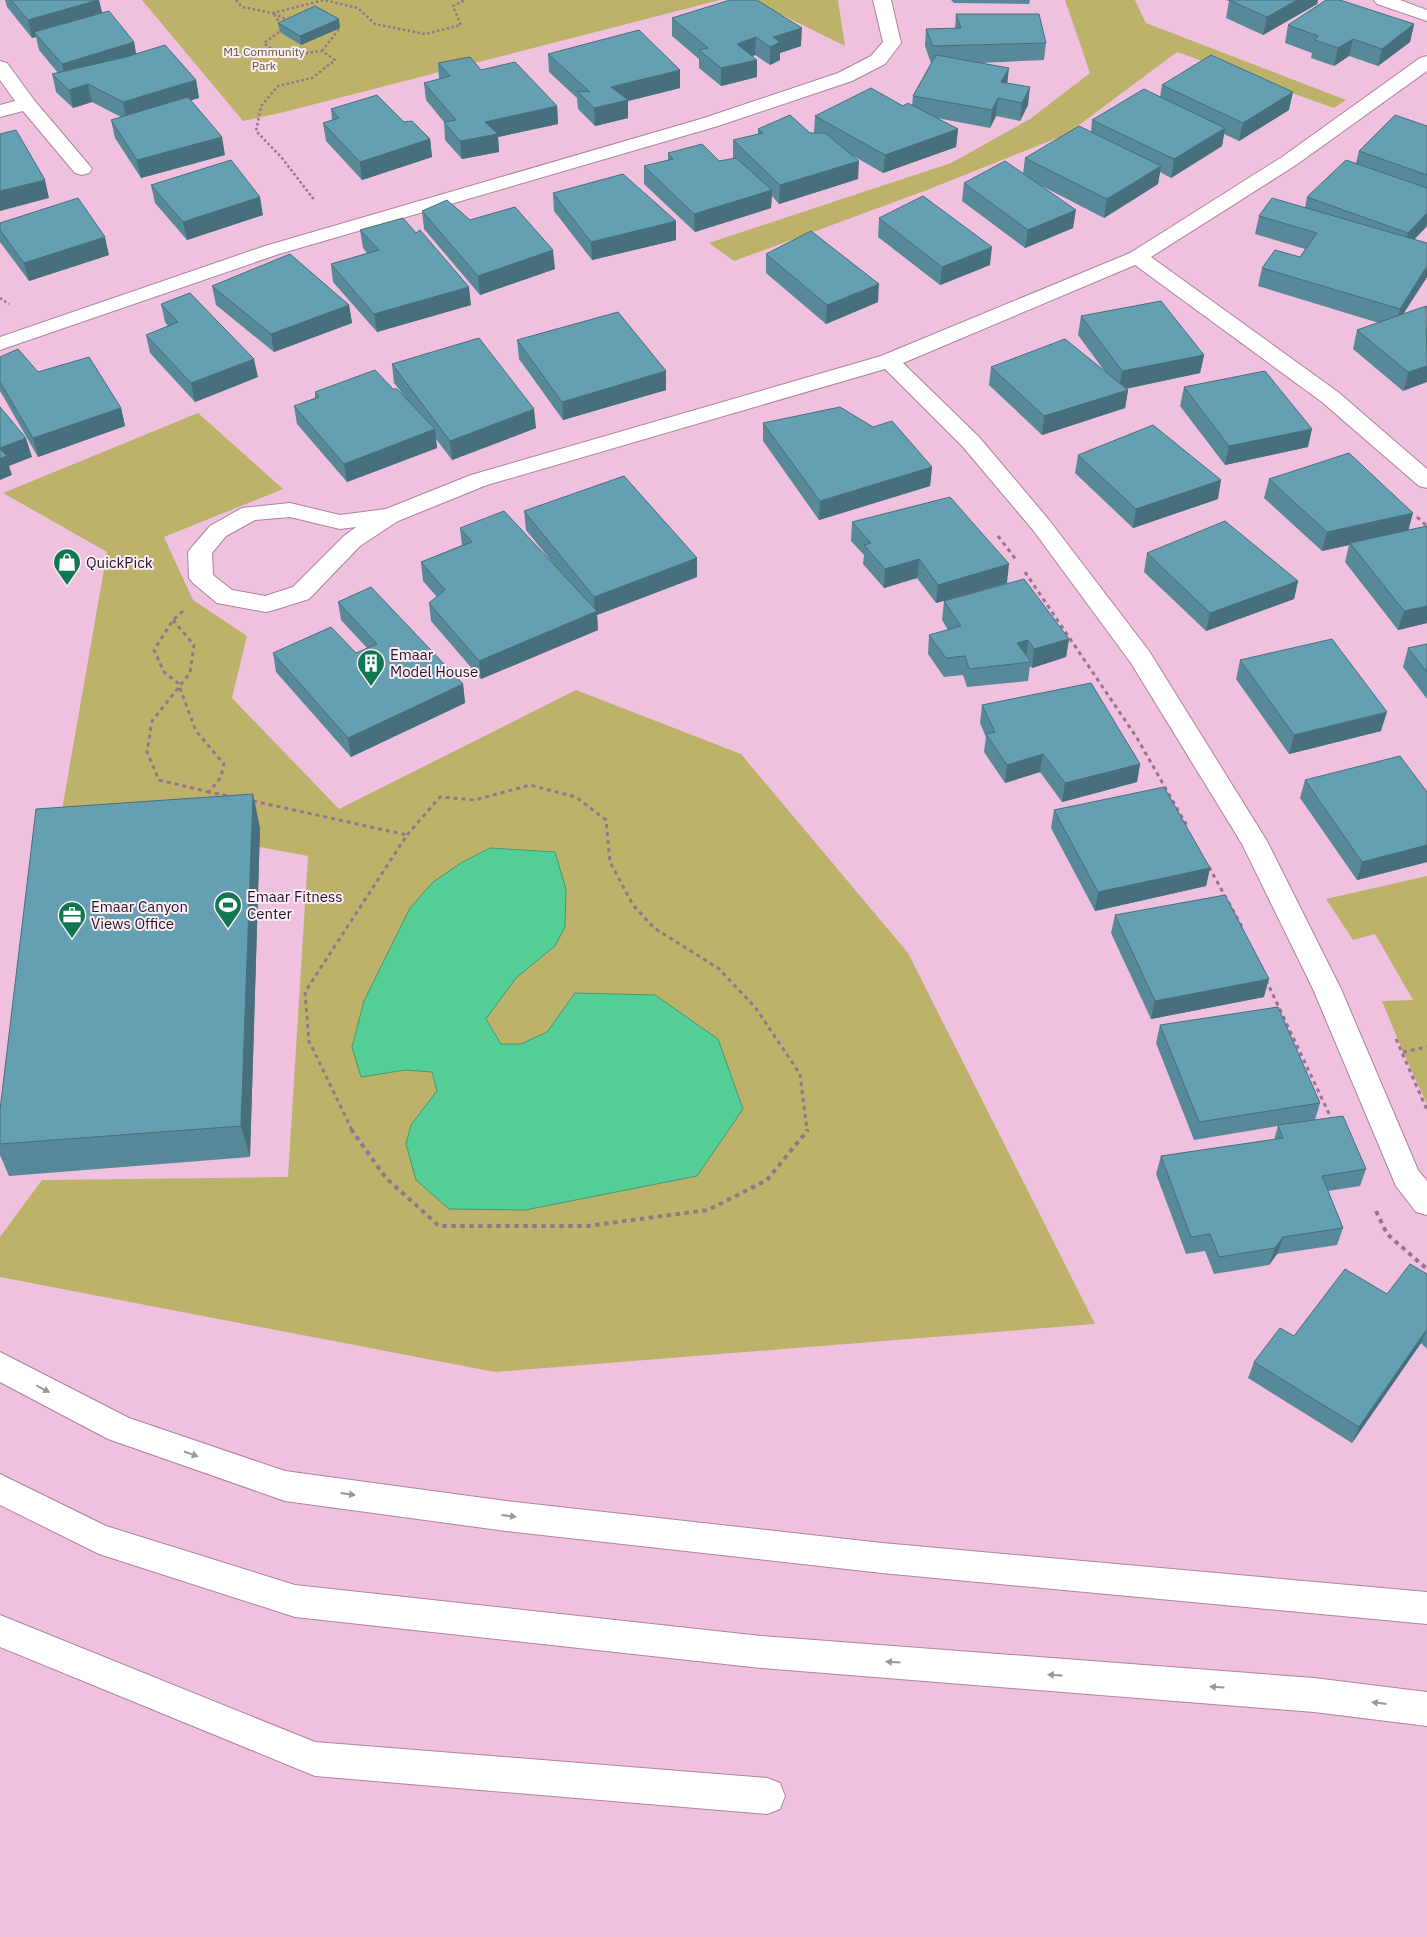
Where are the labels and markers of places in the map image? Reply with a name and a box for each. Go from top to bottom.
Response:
shop icon: QuickPick [52,547,82,586]
place label: QuickPick [86,553,153,572]
place label: Emaar Model House [390,645,478,681]
building icon: Emaar Model House [356,648,386,687]
place label: Emaar Fitness Center [247,887,343,923]
sports icon: Emaar Fitness Center [213,890,243,929]
place label: Emaar Canyon Views Office [91,897,188,933]
office icon: Emaar Canyon Views Office [57,900,87,939]

